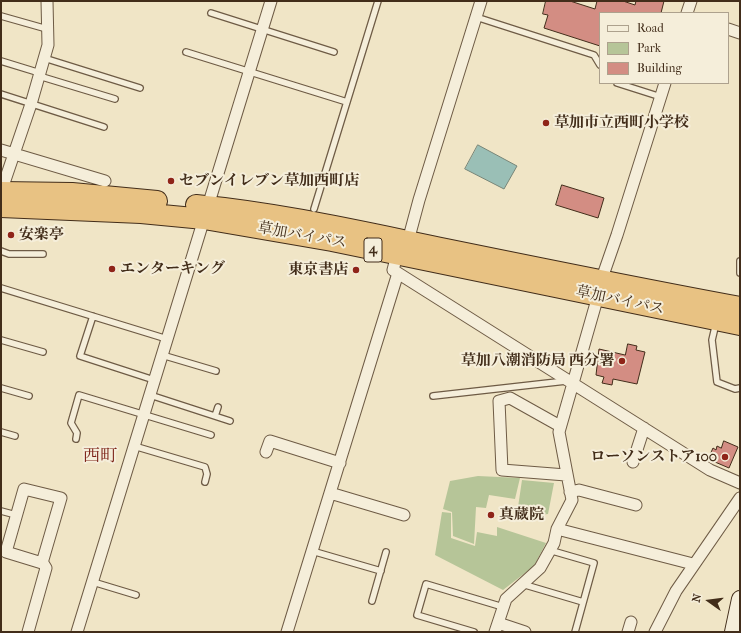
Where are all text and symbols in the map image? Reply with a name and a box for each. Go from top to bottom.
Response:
legend [599,12,729,84]
text: Road [637,21,664,35]
text: Park [637,41,661,55]
text: Building [637,61,682,75]
place label: 草加市立西町小学校 [554,114,689,132]
marker: 草加市立西町小学校 [541,118,551,128]
place label: セブンイレブン草加西町店 [179,172,359,190]
marker: セブンイレブン草加西町店 [166,176,176,186]
street label: 草加バイパス [256,219,348,253]
place label: 安楽亭 [19,226,64,244]
marker: 安楽亭 [6,230,16,240]
road number: 4 [364,238,382,262]
place label: エンターキング [120,260,225,278]
place label: 東京書店 [288,261,348,279]
marker: エンターキング [107,264,117,274]
marker: 東京書店 [351,265,361,275]
street label: 草加バイパス [574,283,666,319]
place label: 草加八潮消防局 西分署 [461,352,614,370]
marker: 草加八潮消防局 西分署 [617,356,627,366]
district label: 西町 [83,447,117,467]
place label: ローソンストア100 [590,448,717,466]
marker: ローソンストア100 [720,452,730,462]
place label: 真蔵院 [499,506,544,524]
marker: 真蔵院 [486,510,496,520]
north arrow [689,581,729,621]
text: N [690,592,704,604]

